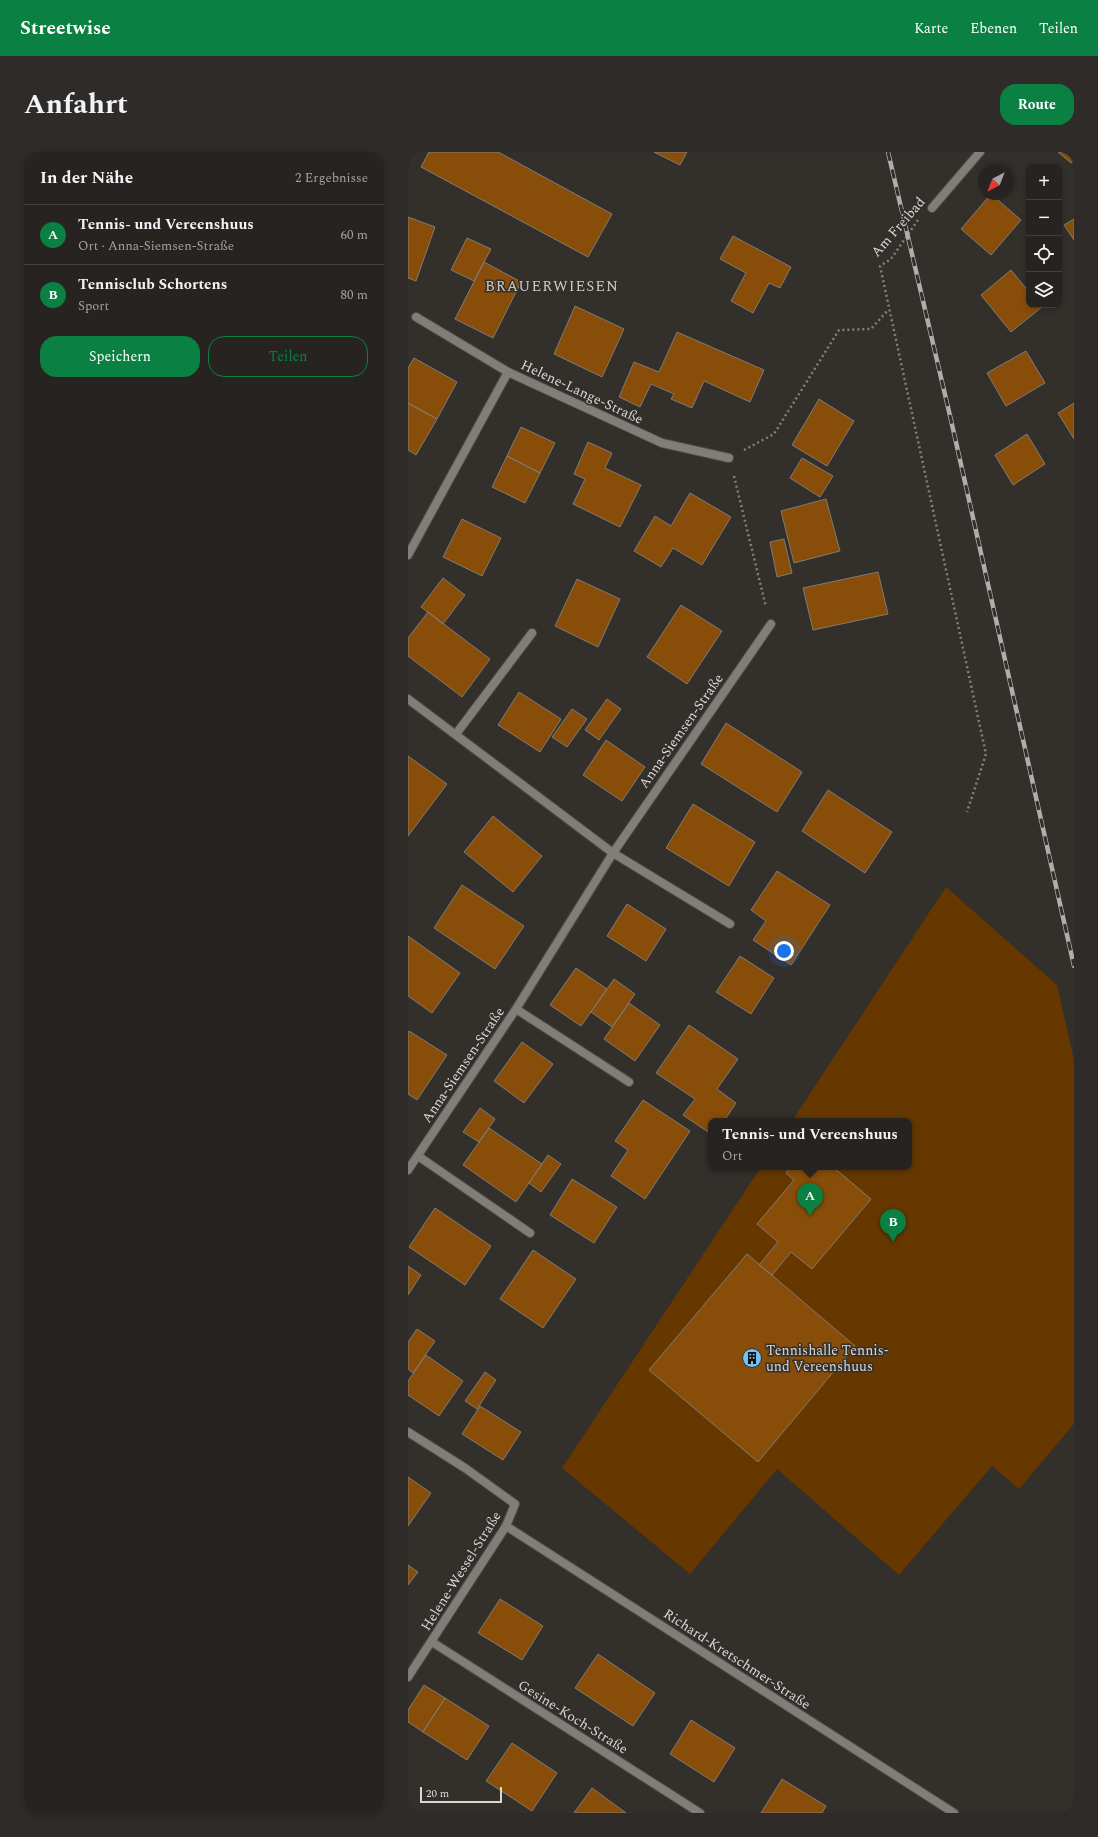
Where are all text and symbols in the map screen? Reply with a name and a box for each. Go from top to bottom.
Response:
text: Streetwise [20,14,111,43]
text: Karte [914,18,948,39]
text: Ebenen [970,18,1017,39]
text: Teilen [1039,18,1078,39]
text: Anfahrt [24,83,128,126]
button: Route [1000,84,1074,125]
north arrow [978,164,1014,200]
map controls [1026,164,1062,308]
button: + [1026,164,1062,200]
text: In der Nähe [40,165,133,191]
text: 2 Ergebnisse [295,168,368,188]
street label: Am Freibad [866,192,930,262]
button: − [1026,200,1062,236]
text: Tennis- und Vereenshuus [78,213,254,236]
text: A [48,225,58,245]
text: 60 m [341,225,368,245]
text: Ort · Anna-Siemsen-Straße [78,236,234,256]
button: locate [1026,236,1062,272]
button: layers [1026,272,1062,308]
text: Tennisclub Schortens [78,273,227,296]
district label: BRAUERWIESEN [485,275,619,298]
text: B [48,285,58,305]
text: 80 m [341,285,368,305]
text: Sport [78,296,109,316]
button: Speichern [40,336,200,377]
button: Teilen [208,336,368,377]
street label: Helene-Lange-Straße [517,354,647,430]
street label: Anna-Siemsen-Straße [633,669,729,793]
your location [774,941,794,961]
street label: Anna-Siemsen-Straße [416,1003,510,1127]
popup [708,1118,912,1170]
text: Tennis- und Vereenshuus [722,1123,898,1146]
text: Ort [722,1146,742,1166]
pin: A [797,1183,823,1216]
pin: B [880,1209,906,1242]
place label: Tennishalle Tennis- und Vereenshuus [766,1340,889,1377]
building icon: Tennishalle Tennis- und Vereenshuus [741,1347,763,1369]
street label: Helene-Wessel-Straße [416,1507,507,1635]
street label: Richard-Kretschmer-Straße [659,1603,815,1715]
street label: Gesine-Koch-Straße [514,1675,632,1759]
scale bar [420,1785,502,1804]
text: 20 m [426,1785,449,1802]

